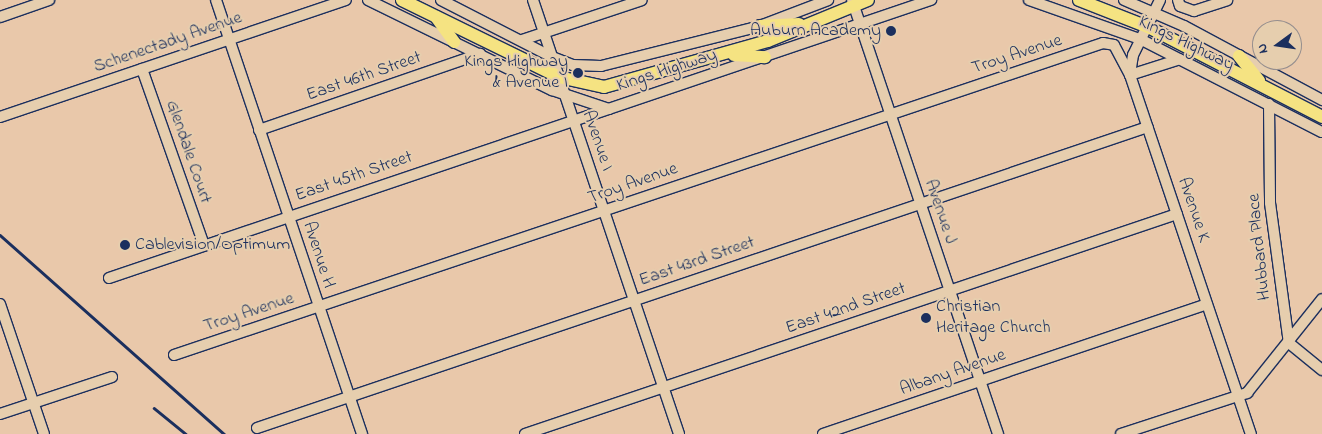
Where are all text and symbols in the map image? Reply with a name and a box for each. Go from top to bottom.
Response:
street label: Schenectady Avenue [91,8,245,78]
street label: Kings Highway [1135,12,1237,76]
place label: Auburn Academy [750,20,881,42]
north arrow [1252,20,1302,70]
marker: Auburn Academy [885,25,897,37]
street label: Troy Avenue [969,30,1065,80]
text: N [1252,41,1274,56]
street label: Kings Highway [614,45,720,97]
street label: East 46th Street [304,47,424,107]
place label: Kings Highway & Avenue I [464,52,568,94]
marker: Kings Highway & Avenue I [572,67,584,79]
street label: Glendale Court [160,98,216,206]
street label: Avenue I [577,108,617,174]
street label: East 45th Street [293,147,415,207]
street label: Troy Avenue [585,159,681,209]
street label: Avenue K [1172,175,1214,245]
street label: Avenue J [919,177,961,247]
street label: Hubbard Place [1244,193,1276,301]
street label: Avenue H [297,219,339,291]
street label: East 43rd Street [636,232,758,292]
place label: Cablevision/Optimum [135,234,290,256]
marker: Cablevision/Optimum [119,239,131,251]
street label: East 42nd Street [783,278,909,340]
street label: Troy Avenue [201,288,297,338]
place label: Christian Heritage Church [936,297,1051,340]
marker: Christian Heritage Church [920,312,932,324]
street label: Albany Avenue [897,345,1009,401]

